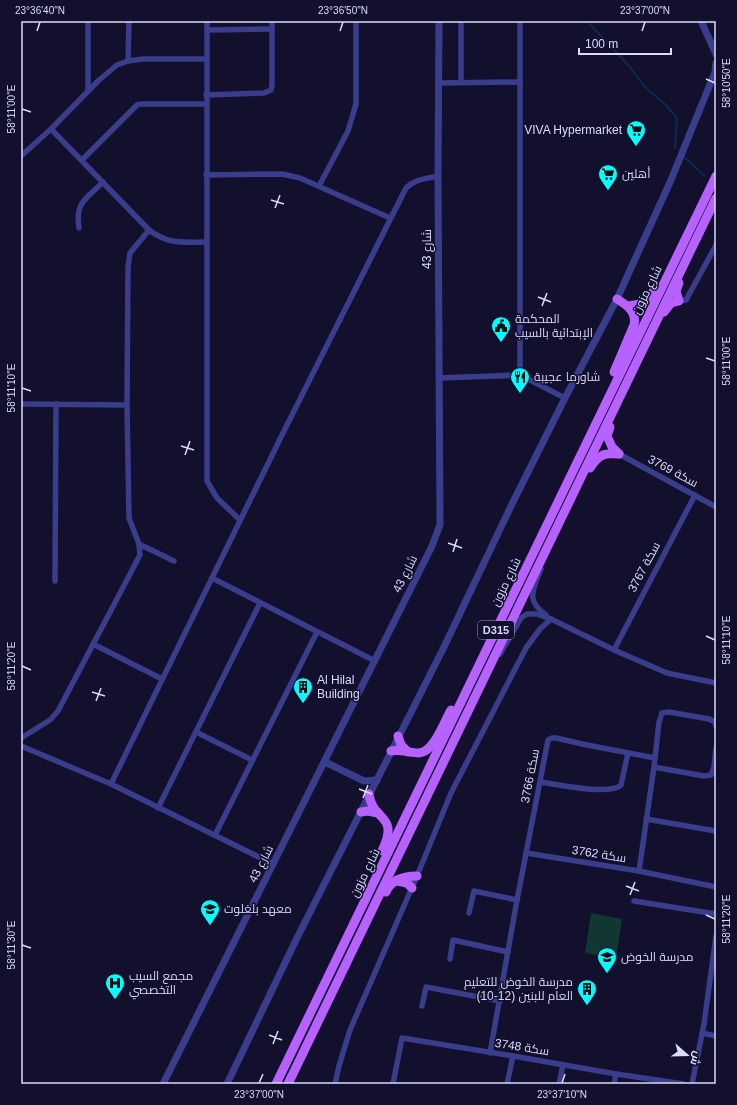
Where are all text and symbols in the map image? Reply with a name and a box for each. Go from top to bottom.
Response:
text: 23°36'40"N [15,5,65,16]
text: 23°36'50"N [318,5,368,16]
text: 23°37'00"N [620,5,670,16]
scale bar [579,30,671,56]
text: 100 m [585,37,618,51]
text: 58°10'50"E [721,58,732,108]
text: 58°11'00"E [6,84,17,133]
supermarket icon: VIVA Hypermarket [625,119,647,147]
place label: VIVA Hypermarket [524,123,623,137]
supermarket icon: أهلين [597,163,619,191]
place label: أهلين [622,166,650,181]
street label: شارع 43 [420,229,435,269]
street label: شارع مزون [629,263,666,317]
place label: المحكمة الإبتدائية بالسيب [515,312,593,340]
public building icon: المحكمة الإبتدائية بالسيب [490,315,512,343]
text: 58°11'00"E [721,336,732,385]
text: 58°11'10"E [6,363,17,412]
restaurant icon: شاورما عجيبة [509,366,531,394]
place label: شاورما عجيبة [534,370,600,384]
street label: سكة 3769 [646,452,701,490]
street label: سكة 3767 [625,539,663,594]
street label: شارع 43 [390,553,421,595]
street label: شارع مزون [488,555,525,609]
text: 58°11'10"E [721,615,732,664]
road number: D315 [478,621,514,639]
text: 58°11'20"E [6,641,17,690]
place label: Al Hilal Building [317,673,360,701]
building icon: Al Hilal Building [292,676,314,704]
street label: سكة 3766 [518,748,542,804]
street label: شارع 43 [246,843,277,885]
street label: سكة 3762 [571,843,627,865]
street label: شارع مزون [347,846,384,900]
text: 58°11'20"E [721,894,732,943]
school or university icon: معهد بلغلوت [199,898,221,926]
place label: معهد بلغلوت [224,902,292,916]
text: 58°11'30"E [6,920,17,969]
school or university icon: مدرسة الخوض [596,946,618,974]
place label: مدرسة الخوض [621,950,693,964]
place label: مجمع السيب التخصصي [129,969,193,1000]
hospital icon: مجمع السيب التخصصي [104,972,126,1000]
place label: مدرسة الخوض للتعليم العام للبنين (12-10) [464,975,573,1004]
building icon: مدرسة الخوض للتعليم العام للبنين (12-10) [576,978,598,1006]
north arrow [667,1035,707,1075]
street label: سكة 3748 [494,1036,550,1058]
text: ش [687,1049,704,1067]
text: 23°37'00"N [234,1089,284,1100]
text: 23°37'10"N [537,1089,587,1100]

